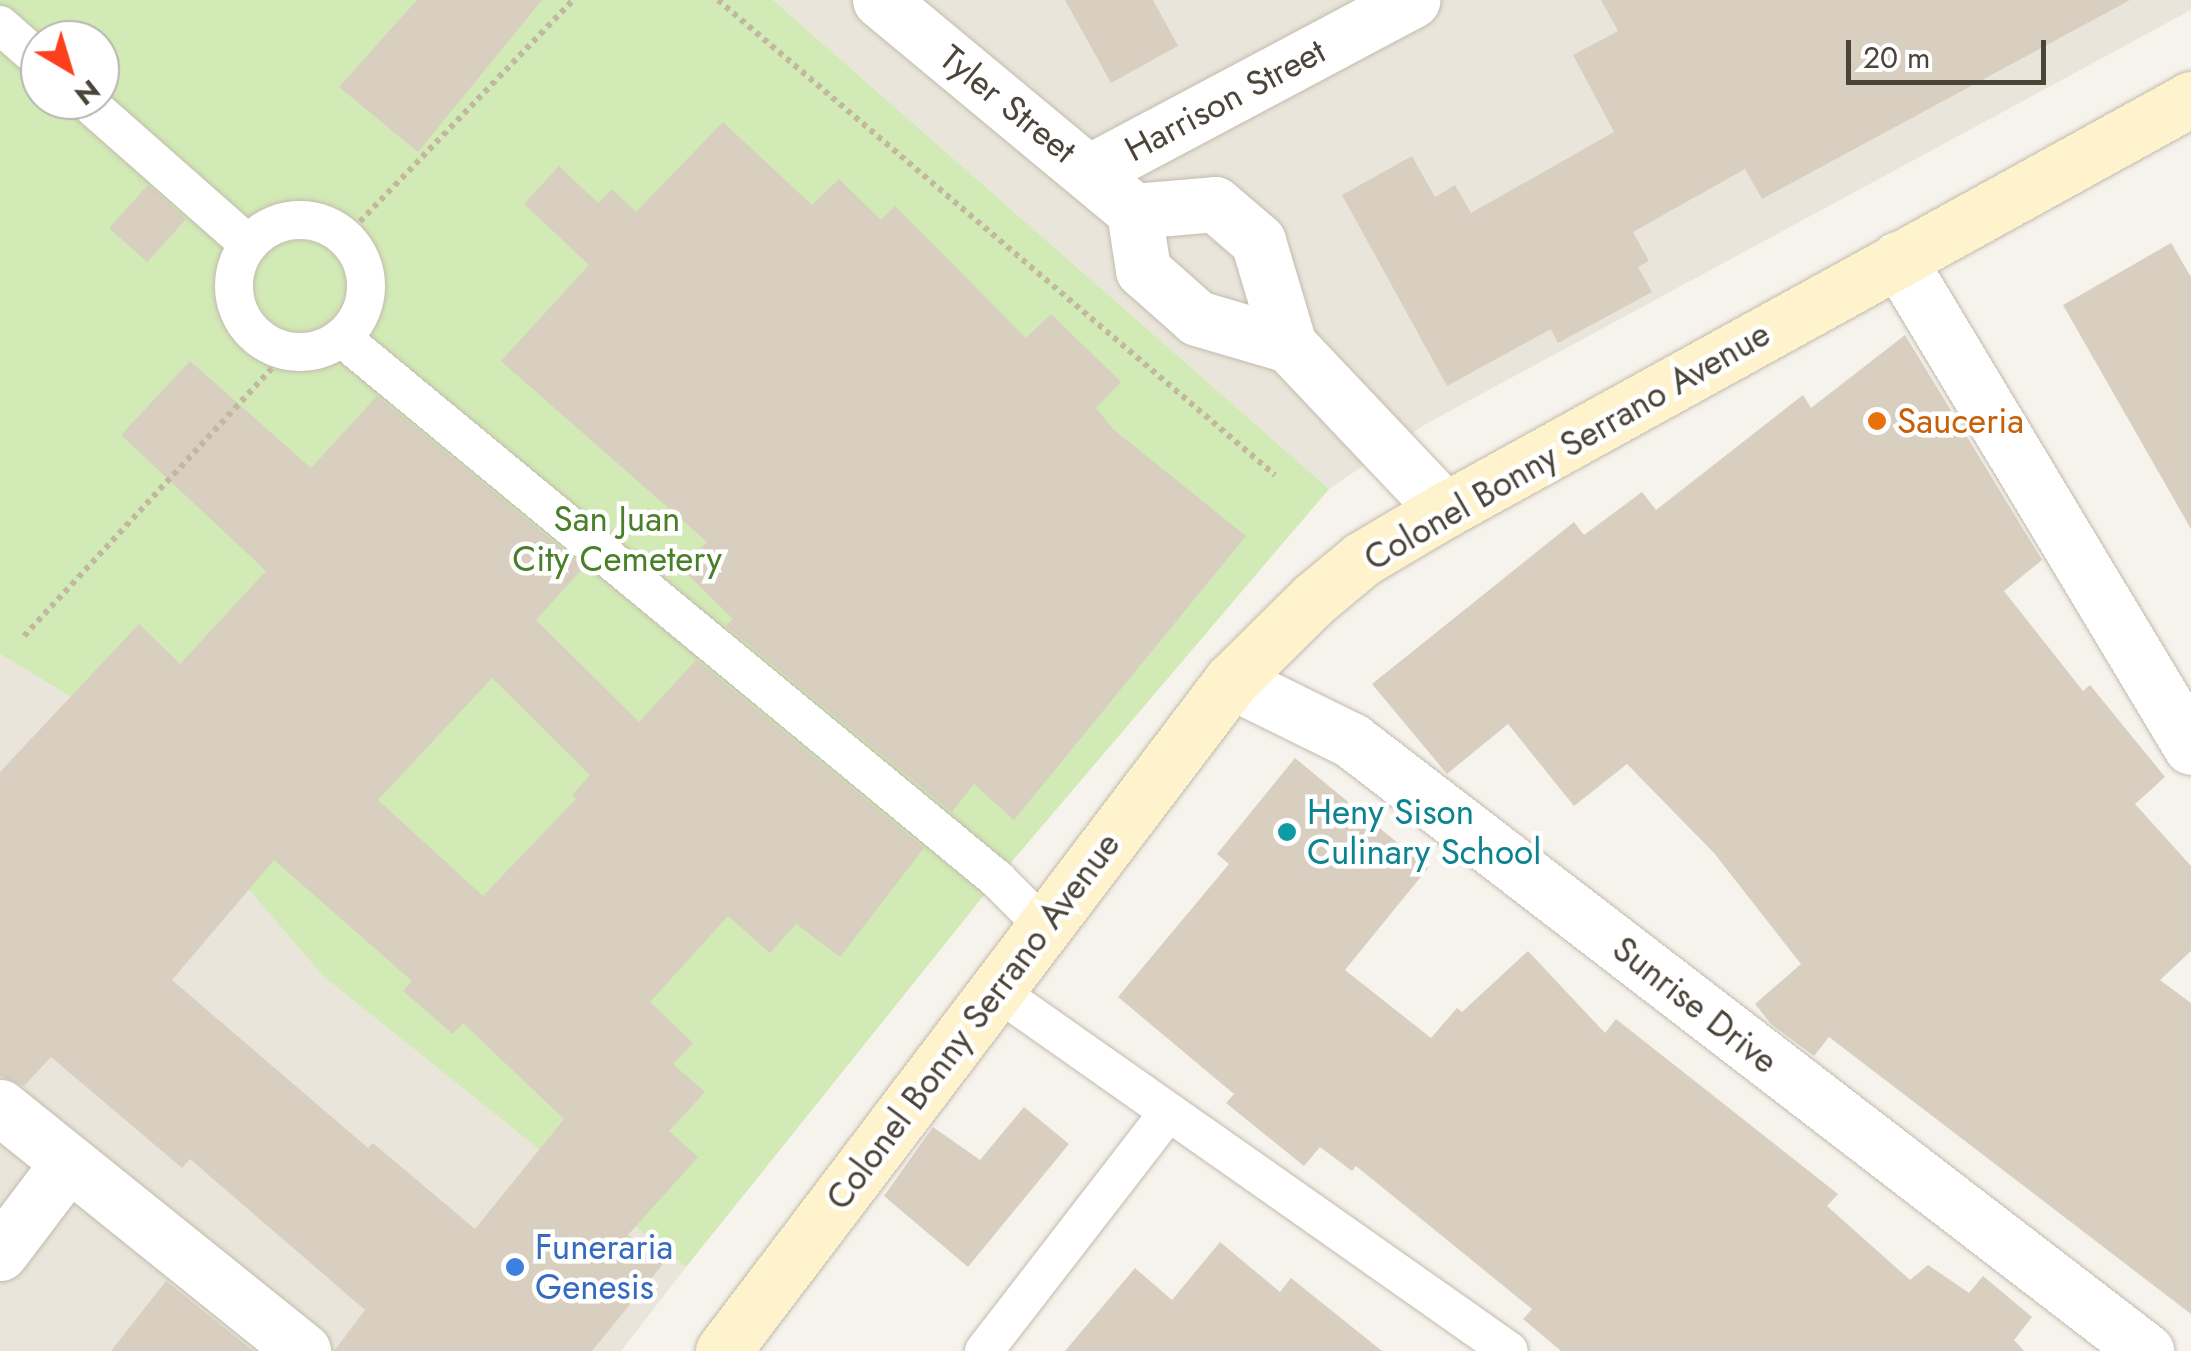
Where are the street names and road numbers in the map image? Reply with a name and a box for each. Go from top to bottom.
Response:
street label: Harrison Street [1118,30,1332,170]
street label: Tyler Street [932,36,1084,172]
street label: Colonel Bonny Serrano Avenue [1357,312,1777,580]
street label: Colonel Bonny Serrano Avenue [817,824,1129,1218]
street label: Sunrise Drive [1604,928,1786,1082]

